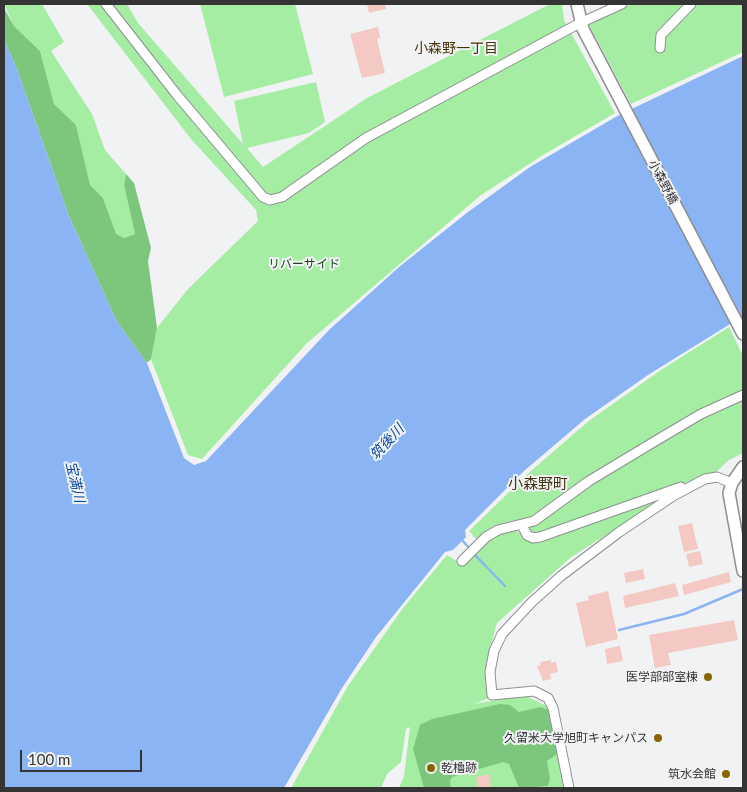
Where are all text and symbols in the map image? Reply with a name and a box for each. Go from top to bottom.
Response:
district label: 小森野一丁目 [414,40,498,56]
street label: 小森野橋 [645,157,681,207]
park label: リバーサイド [268,257,340,271]
water label: 筑後川 [367,421,407,463]
water label: 宝満川 [62,460,88,504]
district label: 小森野町 [508,475,568,493]
place label: 医学部部室棟 [626,670,698,684]
marker: 医学部部室棟 [702,671,714,683]
place label: 久留米大学旭町キャンパス [504,731,648,745]
marker: 久留米大学旭町キャンパス [652,732,664,744]
scale bar [22,740,145,772]
text: 100 m [28,750,70,768]
place label: 乾櫓跡 [441,761,477,775]
marker: 乾櫓跡 [425,762,437,774]
place label: 筑水会館 [668,767,716,781]
marker: 筑水会館 [720,768,732,780]

